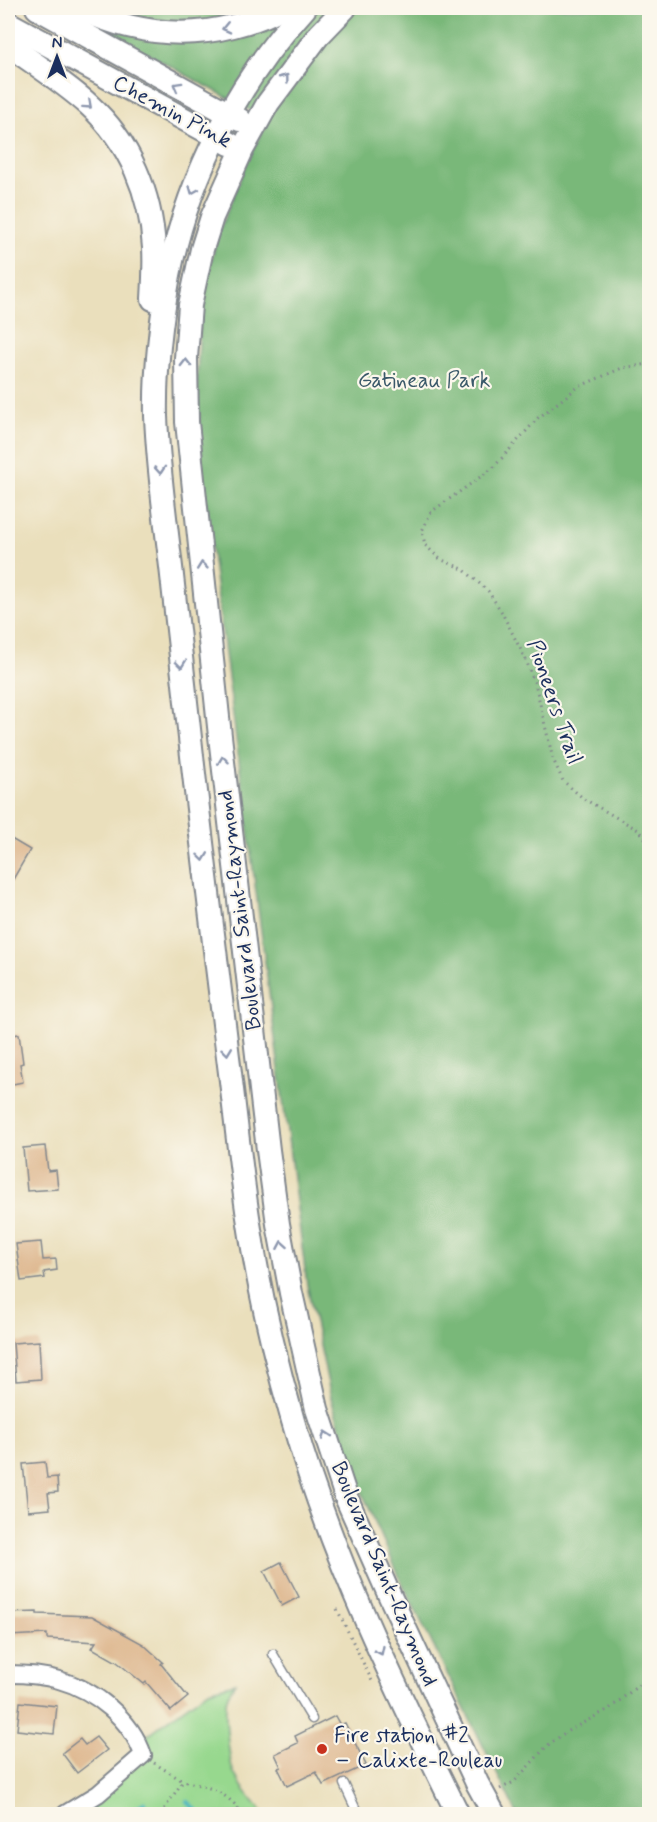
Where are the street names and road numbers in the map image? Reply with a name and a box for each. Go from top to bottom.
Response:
street label: Chemin Pink [108,69,236,155]
street label: Pioneers Trail [520,636,588,768]
street label: Boulevard Saint-Raymond [211,788,269,1032]
street label: Boulevard Saint-Raymond [324,1457,444,1691]

